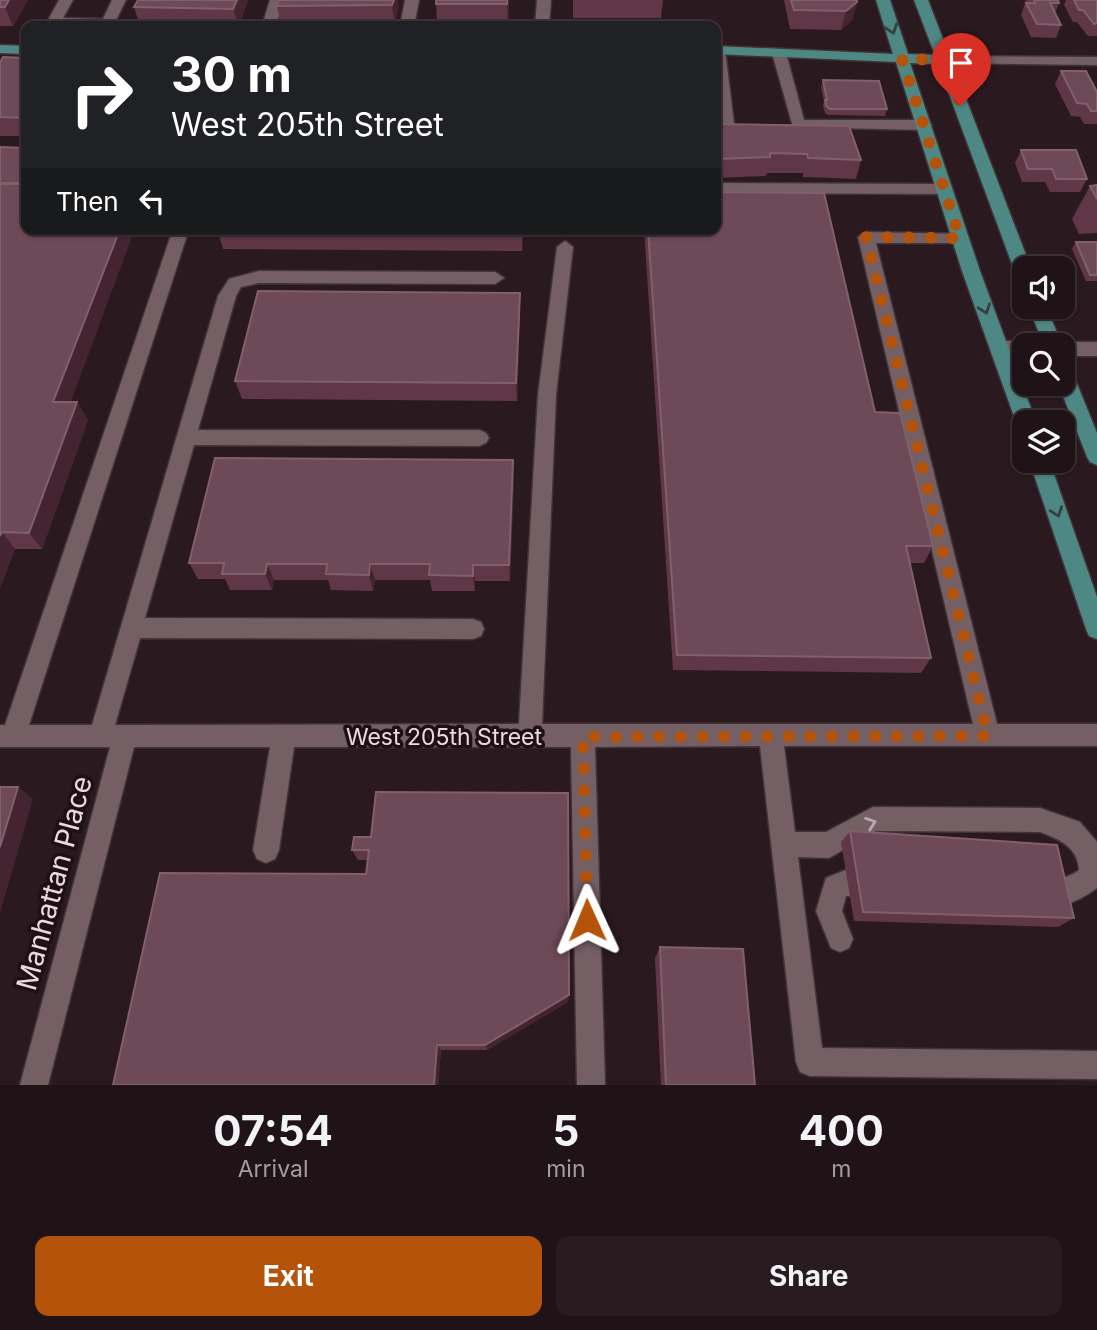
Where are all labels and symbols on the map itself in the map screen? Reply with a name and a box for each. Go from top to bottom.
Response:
one-way arrow [884,23,899,35]
pin [931,33,991,105]
one-way arrow [977,303,991,315]
one-way arrow [1049,505,1063,517]
street label: West 205th Street [346,723,542,751]
street label: Manhattan Place [9,772,99,994]
one-way arrow [864,817,876,831]
position arrow [550,883,624,957]

